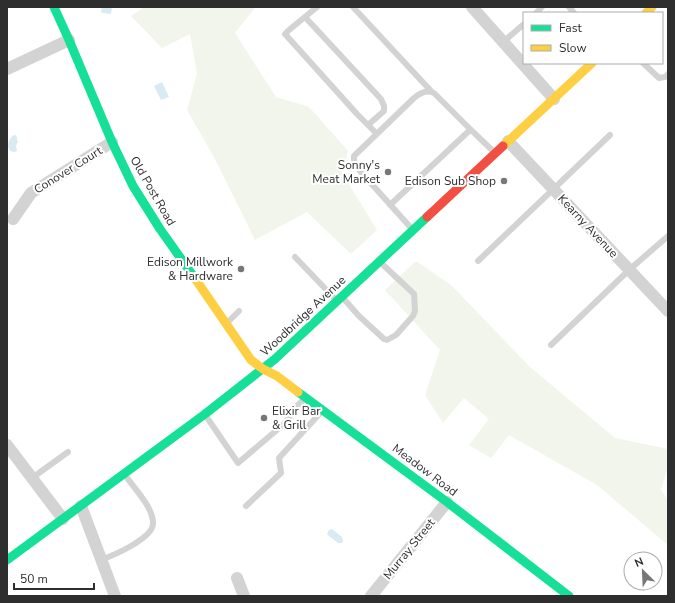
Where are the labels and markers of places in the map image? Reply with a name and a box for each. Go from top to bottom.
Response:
place label: Sonny's Meat Market [312,157,381,187]
marker: Sonny's Meat Market [383,167,393,177]
place label: Edison Sub Shop [405,173,496,189]
marker: Edison Sub Shop [499,176,509,186]
place label: Edison Millwork & Hardware [147,254,234,284]
marker: Edison Millwork & Hardware [236,264,246,274]
place label: Elixir Bar & Grill [272,403,321,433]
marker: Elixir Bar & Grill [259,413,269,423]

